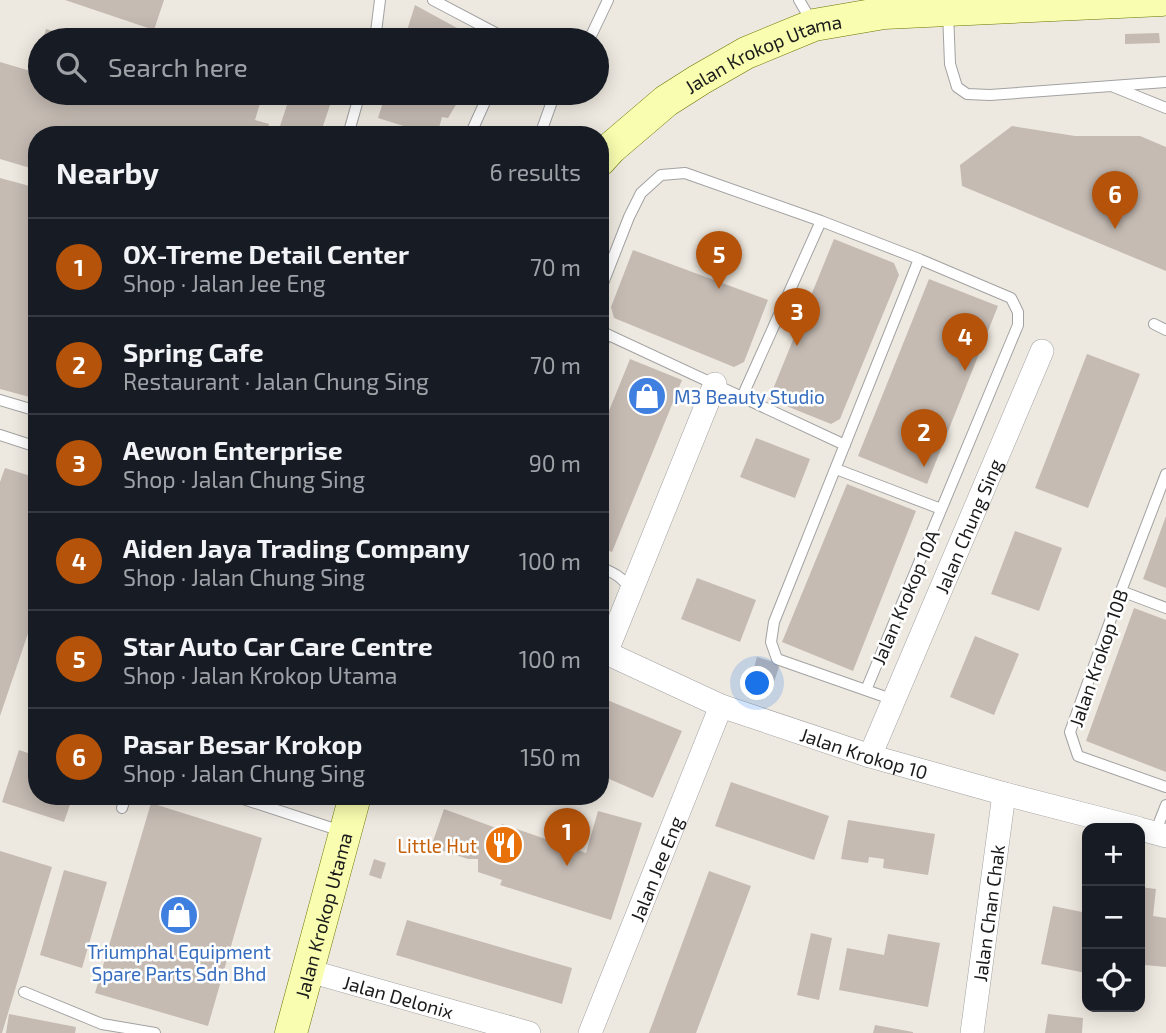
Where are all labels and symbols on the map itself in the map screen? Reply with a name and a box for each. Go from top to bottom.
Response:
street label: Jalan Krokop Utama [680,9,843,98]
pin: 6 [1092,171,1138,229]
pin: 5 [696,231,742,289]
pin: 3 [774,288,820,346]
pin: 4 [942,313,988,371]
shop icon: M3 Beauty Studio [626,375,668,417]
place label: M3 Beauty Studio [674,385,825,408]
pin: 2 [901,409,947,467]
street label: Jalan Chung Sing [929,455,1007,597]
street label: Jalan Krokop 10A [866,526,944,668]
street label: Jalan Krokop 10B [1064,586,1132,730]
your location [740,666,774,700]
street label: Jalan Krokop 10 [798,722,930,783]
pin: 1 [544,808,590,866]
street label: Jalan Jee Eng [624,812,687,925]
restaurant icon: Little Hut [483,824,525,866]
street label: Jalan Krokop Utama [289,830,356,1001]
place label: Little Hut [397,834,477,857]
street label: Jalan Chan Chak [968,843,1009,983]
shop icon: Triumphal Equipment Spare Parts Sdn Bhd [158,894,200,936]
place label: Triumphal Equipment Spare Parts Sdn Bhd [87,940,271,985]
street label: Jalan Delonix [341,970,456,1023]

